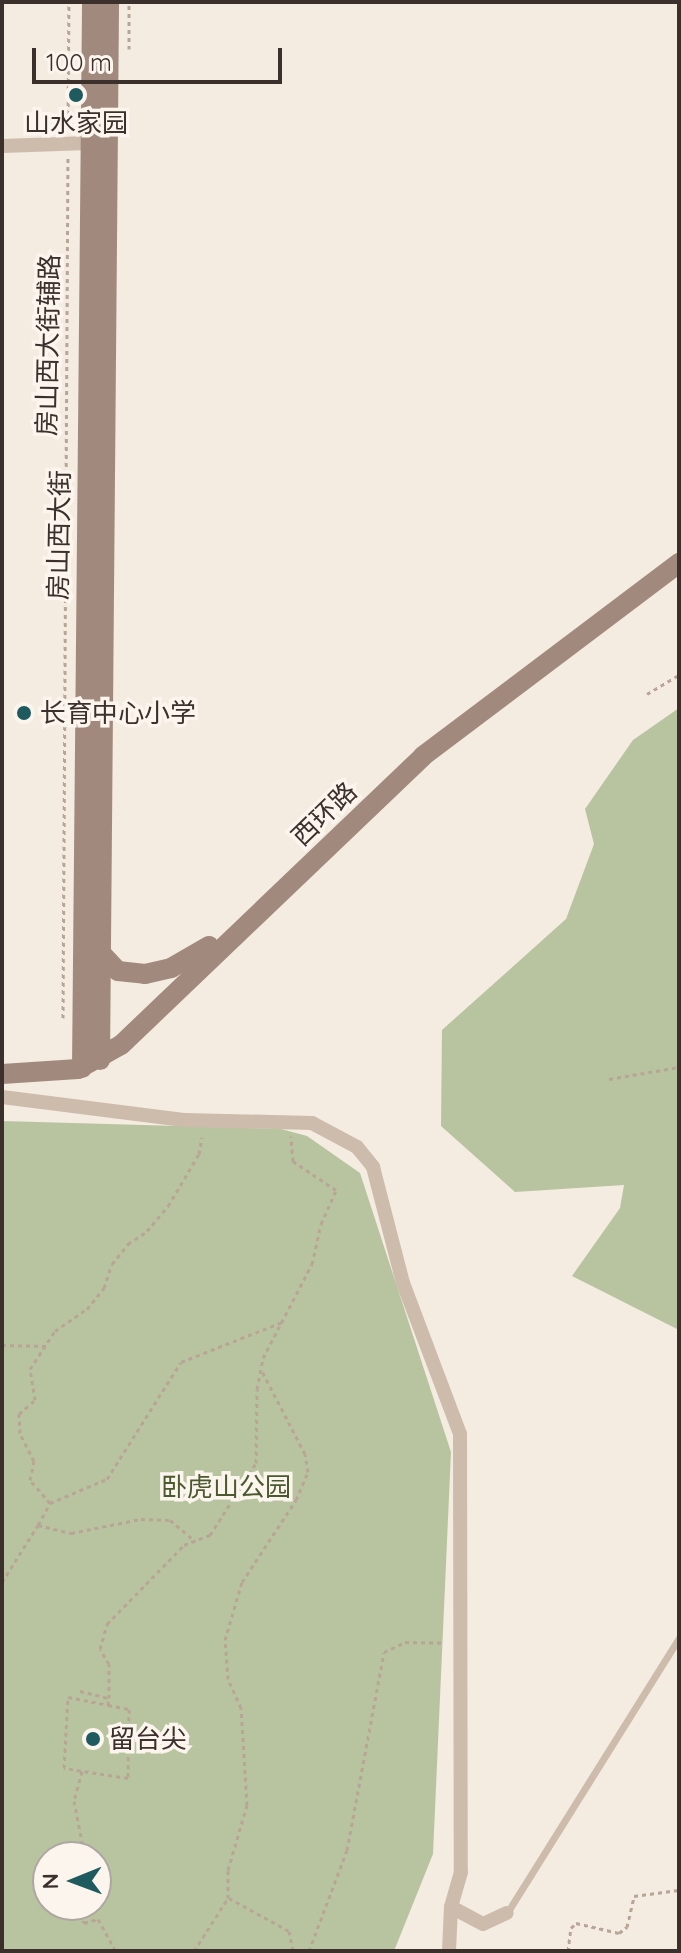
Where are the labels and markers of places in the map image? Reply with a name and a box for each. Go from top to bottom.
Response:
marker: 山水家园 [67,86,85,104]
place label: 山水家园 [24,107,128,139]
place label: 长育中心小学 [40,697,196,729]
marker: 长育中心小学 [15,704,33,722]
place label: 留台尖 [109,1723,187,1755]
marker: 留台尖 [84,1730,102,1748]

